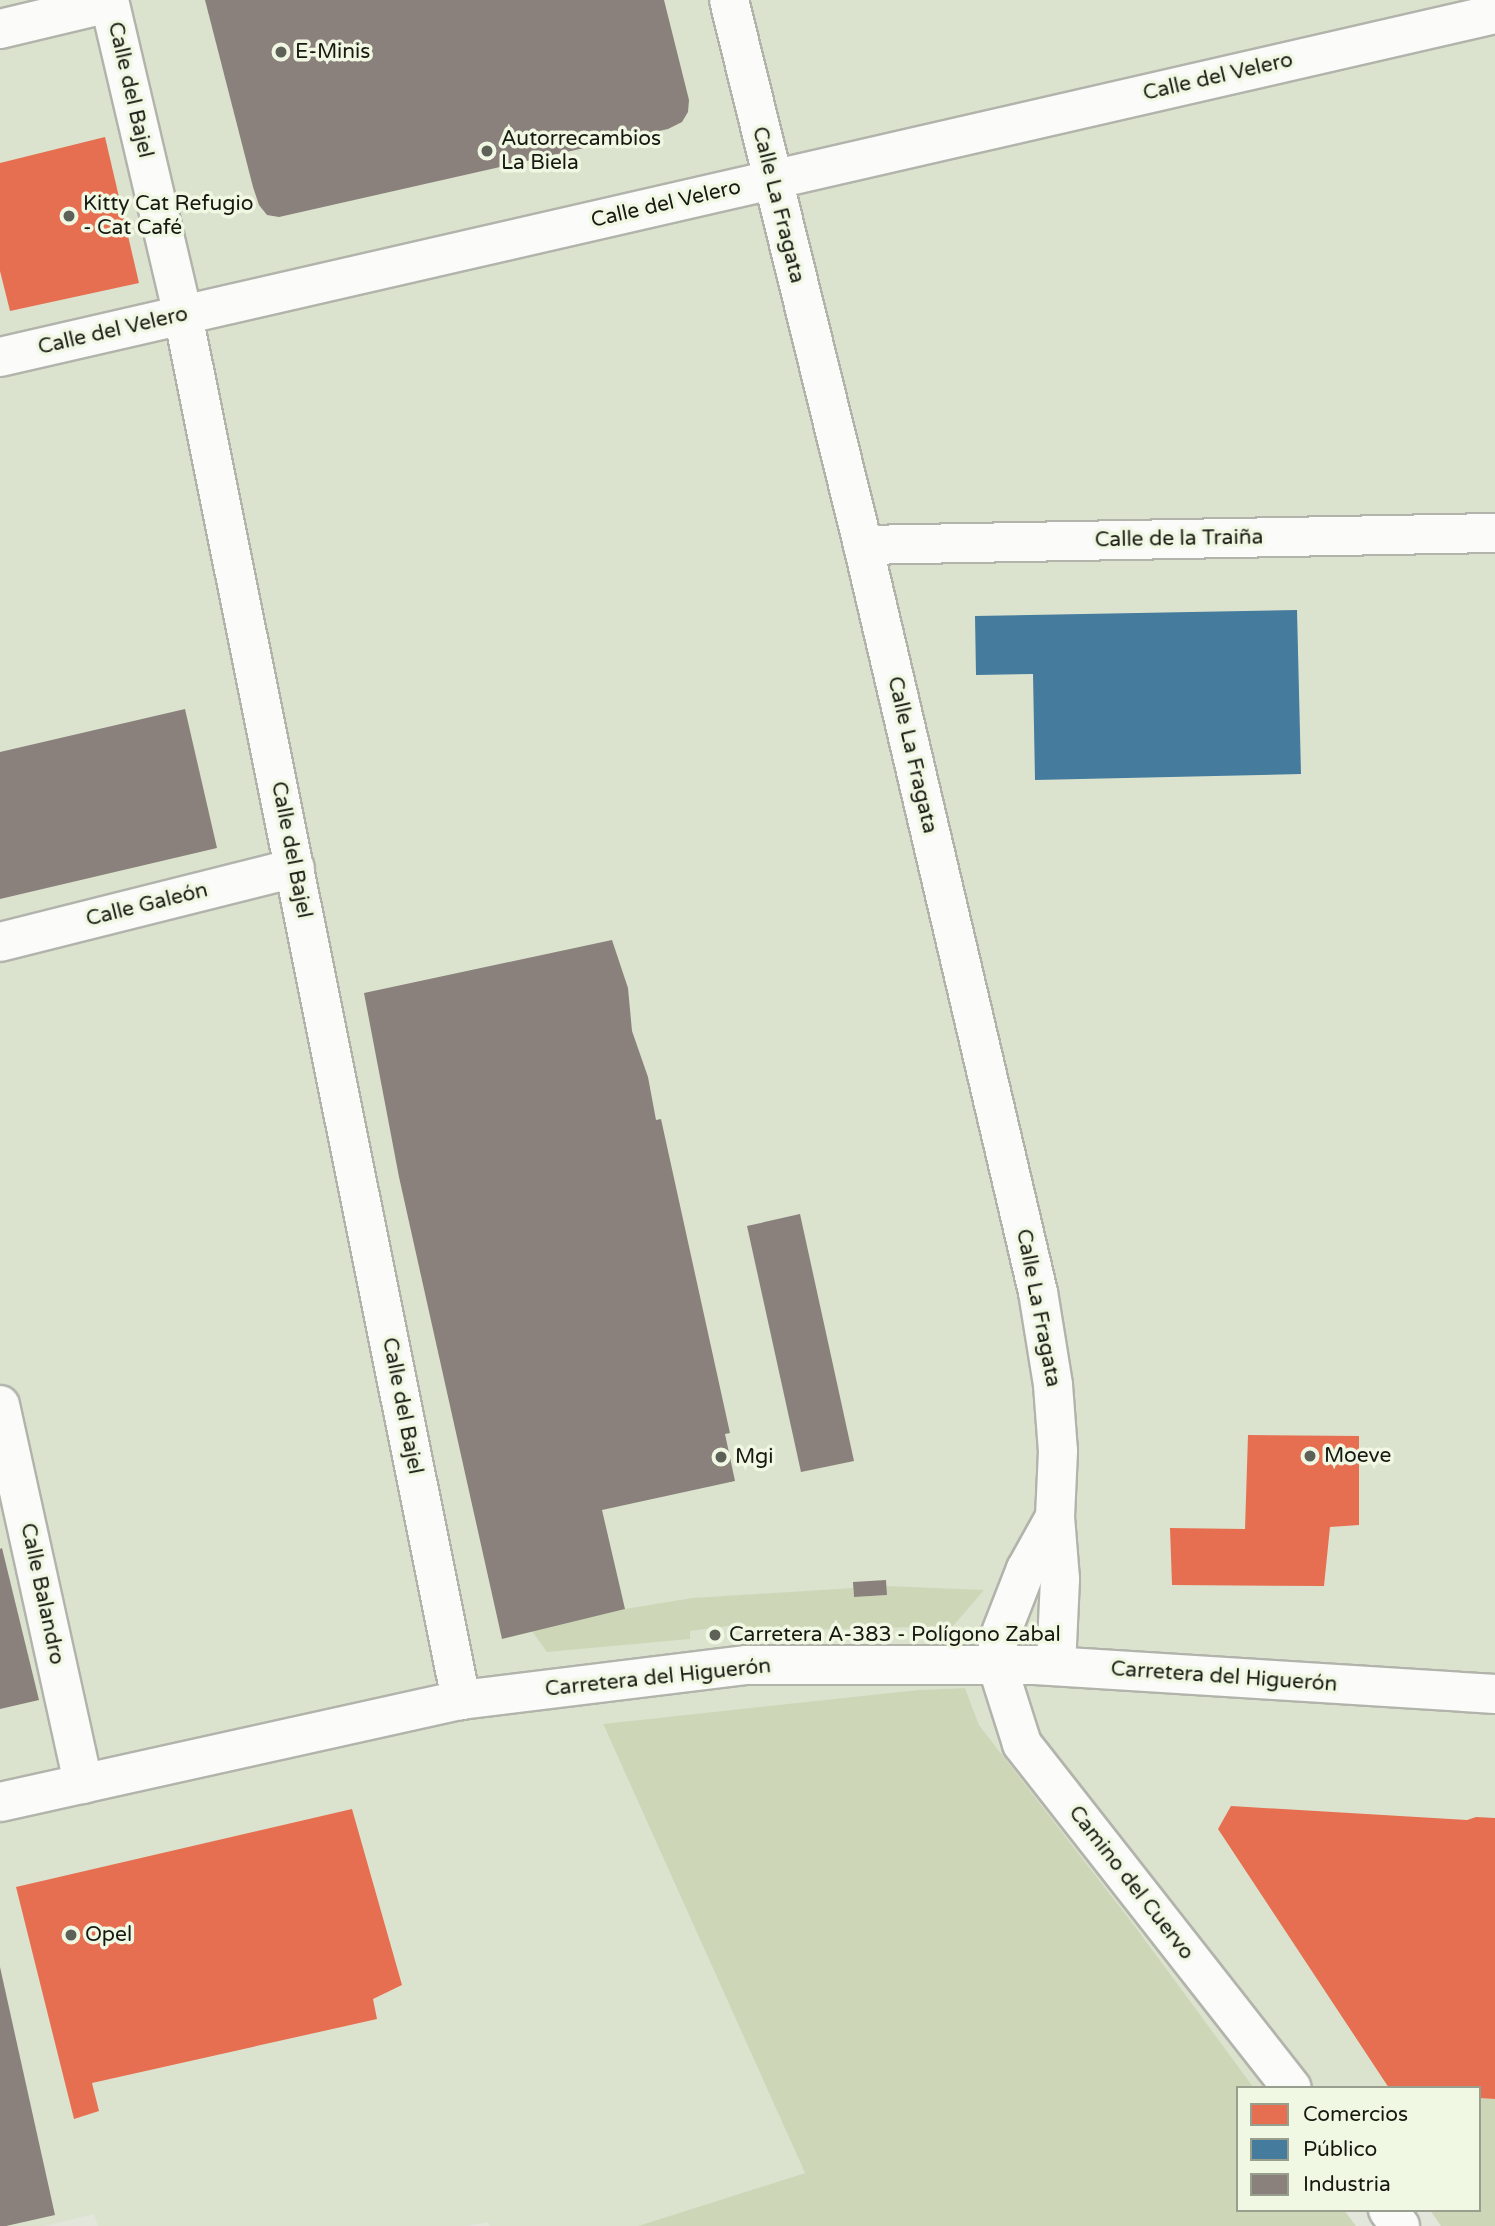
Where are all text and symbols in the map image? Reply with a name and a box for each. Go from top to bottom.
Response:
street label: Calle del Bajel [102,20,158,160]
place label: E-Minis [295,39,370,65]
marker: E-Minis [273,44,289,60]
street label: Calle del Velero [1141,48,1295,106]
street label: Calle La Fragata [746,124,810,286]
place label: Autorrecambios La Biela [501,126,661,176]
marker: Autorrecambios La Biela [479,143,495,159]
street label: Calle del Velero [589,175,743,233]
place label: Kitty Cat Refugio - Cat Café [83,191,253,241]
marker: Kitty Cat Refugio - Cat Café [61,208,77,224]
street label: Calle del Velero [36,302,190,360]
street label: Calle de la Traiña [1095,525,1263,553]
street label: Calle La Fragata [882,674,942,836]
street label: Calle del Bajel [265,779,317,921]
street label: Calle Galeón [84,878,210,932]
street label: Calle La Fragata [1010,1227,1066,1389]
street label: Calle del Bajel [376,1335,428,1477]
place label: Moeve [1324,1443,1391,1469]
place label: Mgi [735,1444,773,1470]
marker: Moeve [1302,1448,1318,1464]
marker: Mgi [713,1449,729,1465]
street label: Calle Balandro [15,1521,69,1667]
place label: Carretera A-383 - Polígono Zabal [729,1622,1061,1648]
marker: Carretera A-383 - Polígono Zabal [707,1627,723,1643]
street label: Carretera del Higuerón [544,1654,772,1702]
street label: Carretera del Higuerón [1110,1657,1338,1697]
street label: Camino del Cuervo [1063,1801,1199,1965]
place label: Opel [85,1922,132,1948]
marker: Opel [63,1927,79,1943]
legend [1236,2086,1481,2212]
text: Comercios [1303,2102,1408,2127]
text: Público [1303,2137,1377,2162]
text: Industria [1303,2172,1391,2197]

